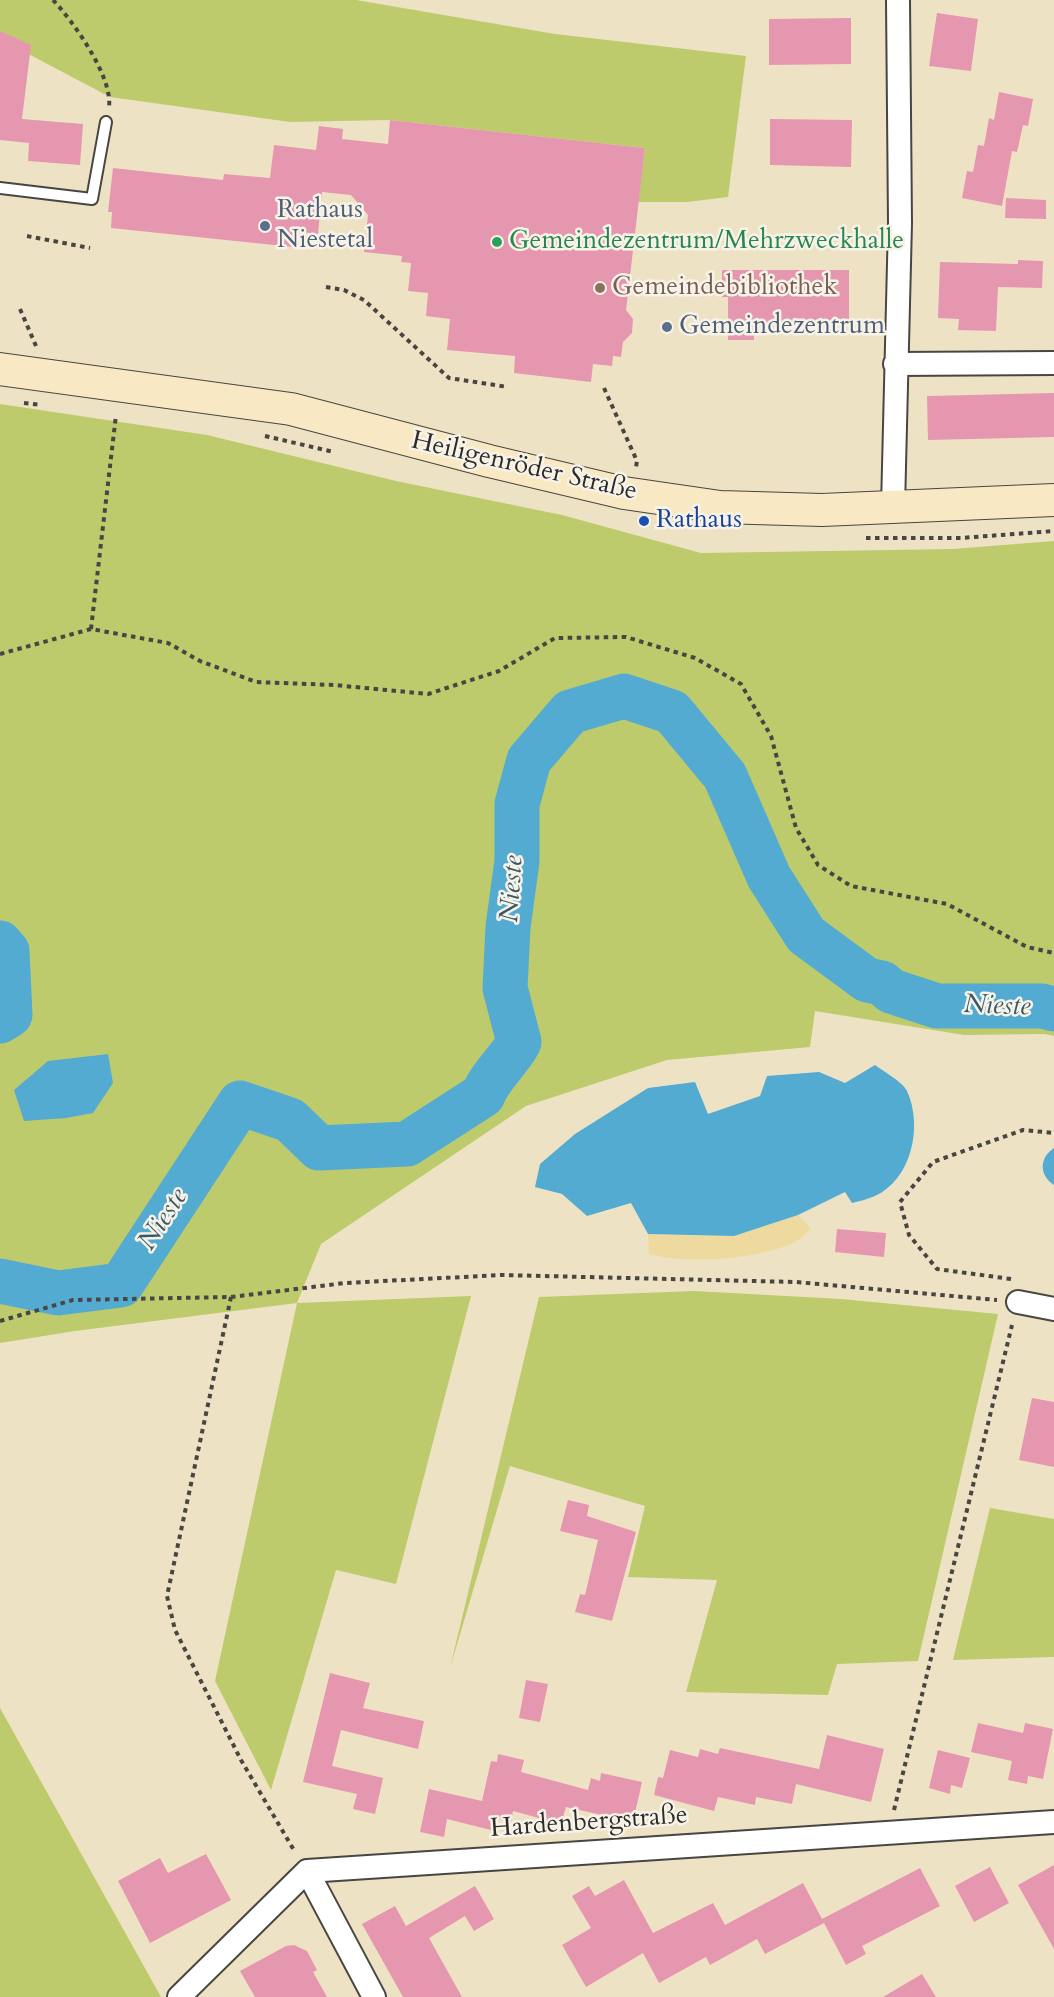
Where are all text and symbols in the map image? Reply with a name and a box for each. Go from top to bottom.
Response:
place label: Rathaus Niestetal [277,195,373,256]
marker: Rathaus Niestetal [258,219,272,233]
place label: Gemeindezentrum/Mehrzweckhalle [509,226,904,258]
marker: Gemeindezentrum/Mehrzweckhalle [490,235,504,249]
place label: Gemeindebibliothek [612,272,837,304]
marker: Gemeindebibliothek [593,281,607,295]
place label: Gemeindezentrum [679,311,885,343]
marker: Gemeindezentrum [660,320,674,334]
street label: Heiligenröder Straße [408,426,640,508]
place label: Rathaus [656,505,742,537]
marker: Rathaus [637,514,651,528]
water label: Nieste [495,855,531,923]
water label: Nieste [963,990,1031,1024]
water label: Nieste [132,1183,196,1257]
street label: Hardenbergstraße [489,1801,689,1845]

